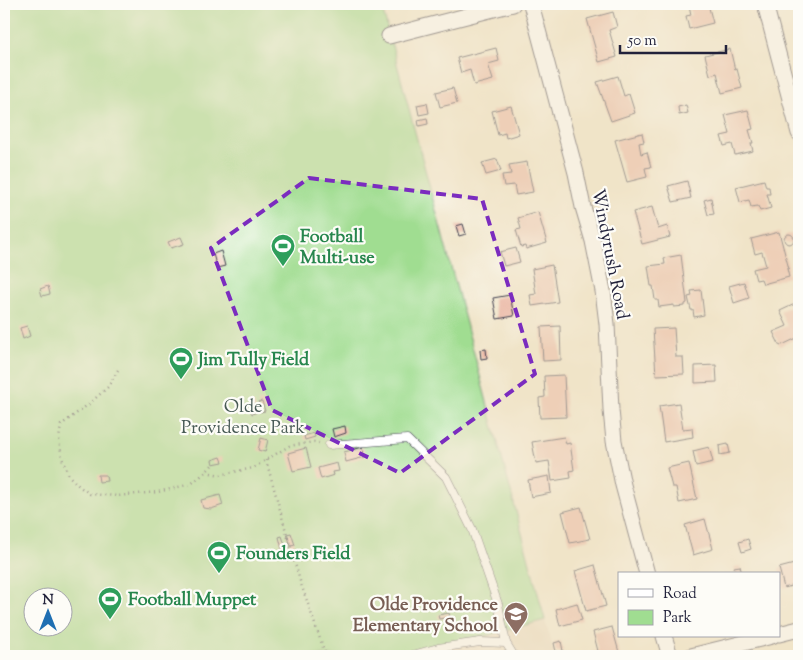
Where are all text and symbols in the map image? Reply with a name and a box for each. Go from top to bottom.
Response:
scale bar [620,22,727,54]
text: 50 m [627,31,657,52]
street label: Windyrush Road [584,187,634,322]
place label: Football Multi-use [300,225,375,272]
sports icon: Football Multi-use [270,233,296,267]
sports icon: Jim Tully Field [168,346,194,380]
place label: Jim Tully Field [196,348,310,374]
park label: Olde Providence Park [181,395,305,442]
sports icon: Founders Field [206,540,232,574]
place label: Founders Field [236,542,351,568]
legend [618,572,780,638]
text: Road [663,584,697,605]
sports icon: Football Muppet [97,586,123,620]
north arrow [22,588,72,638]
place label: Football Muppet [128,588,257,614]
text: N [42,591,54,611]
place label: Olde Providence Elementary School [353,593,499,640]
school or university icon: Olde Providence Elementary School [503,601,529,635]
text: Park [663,608,692,629]

